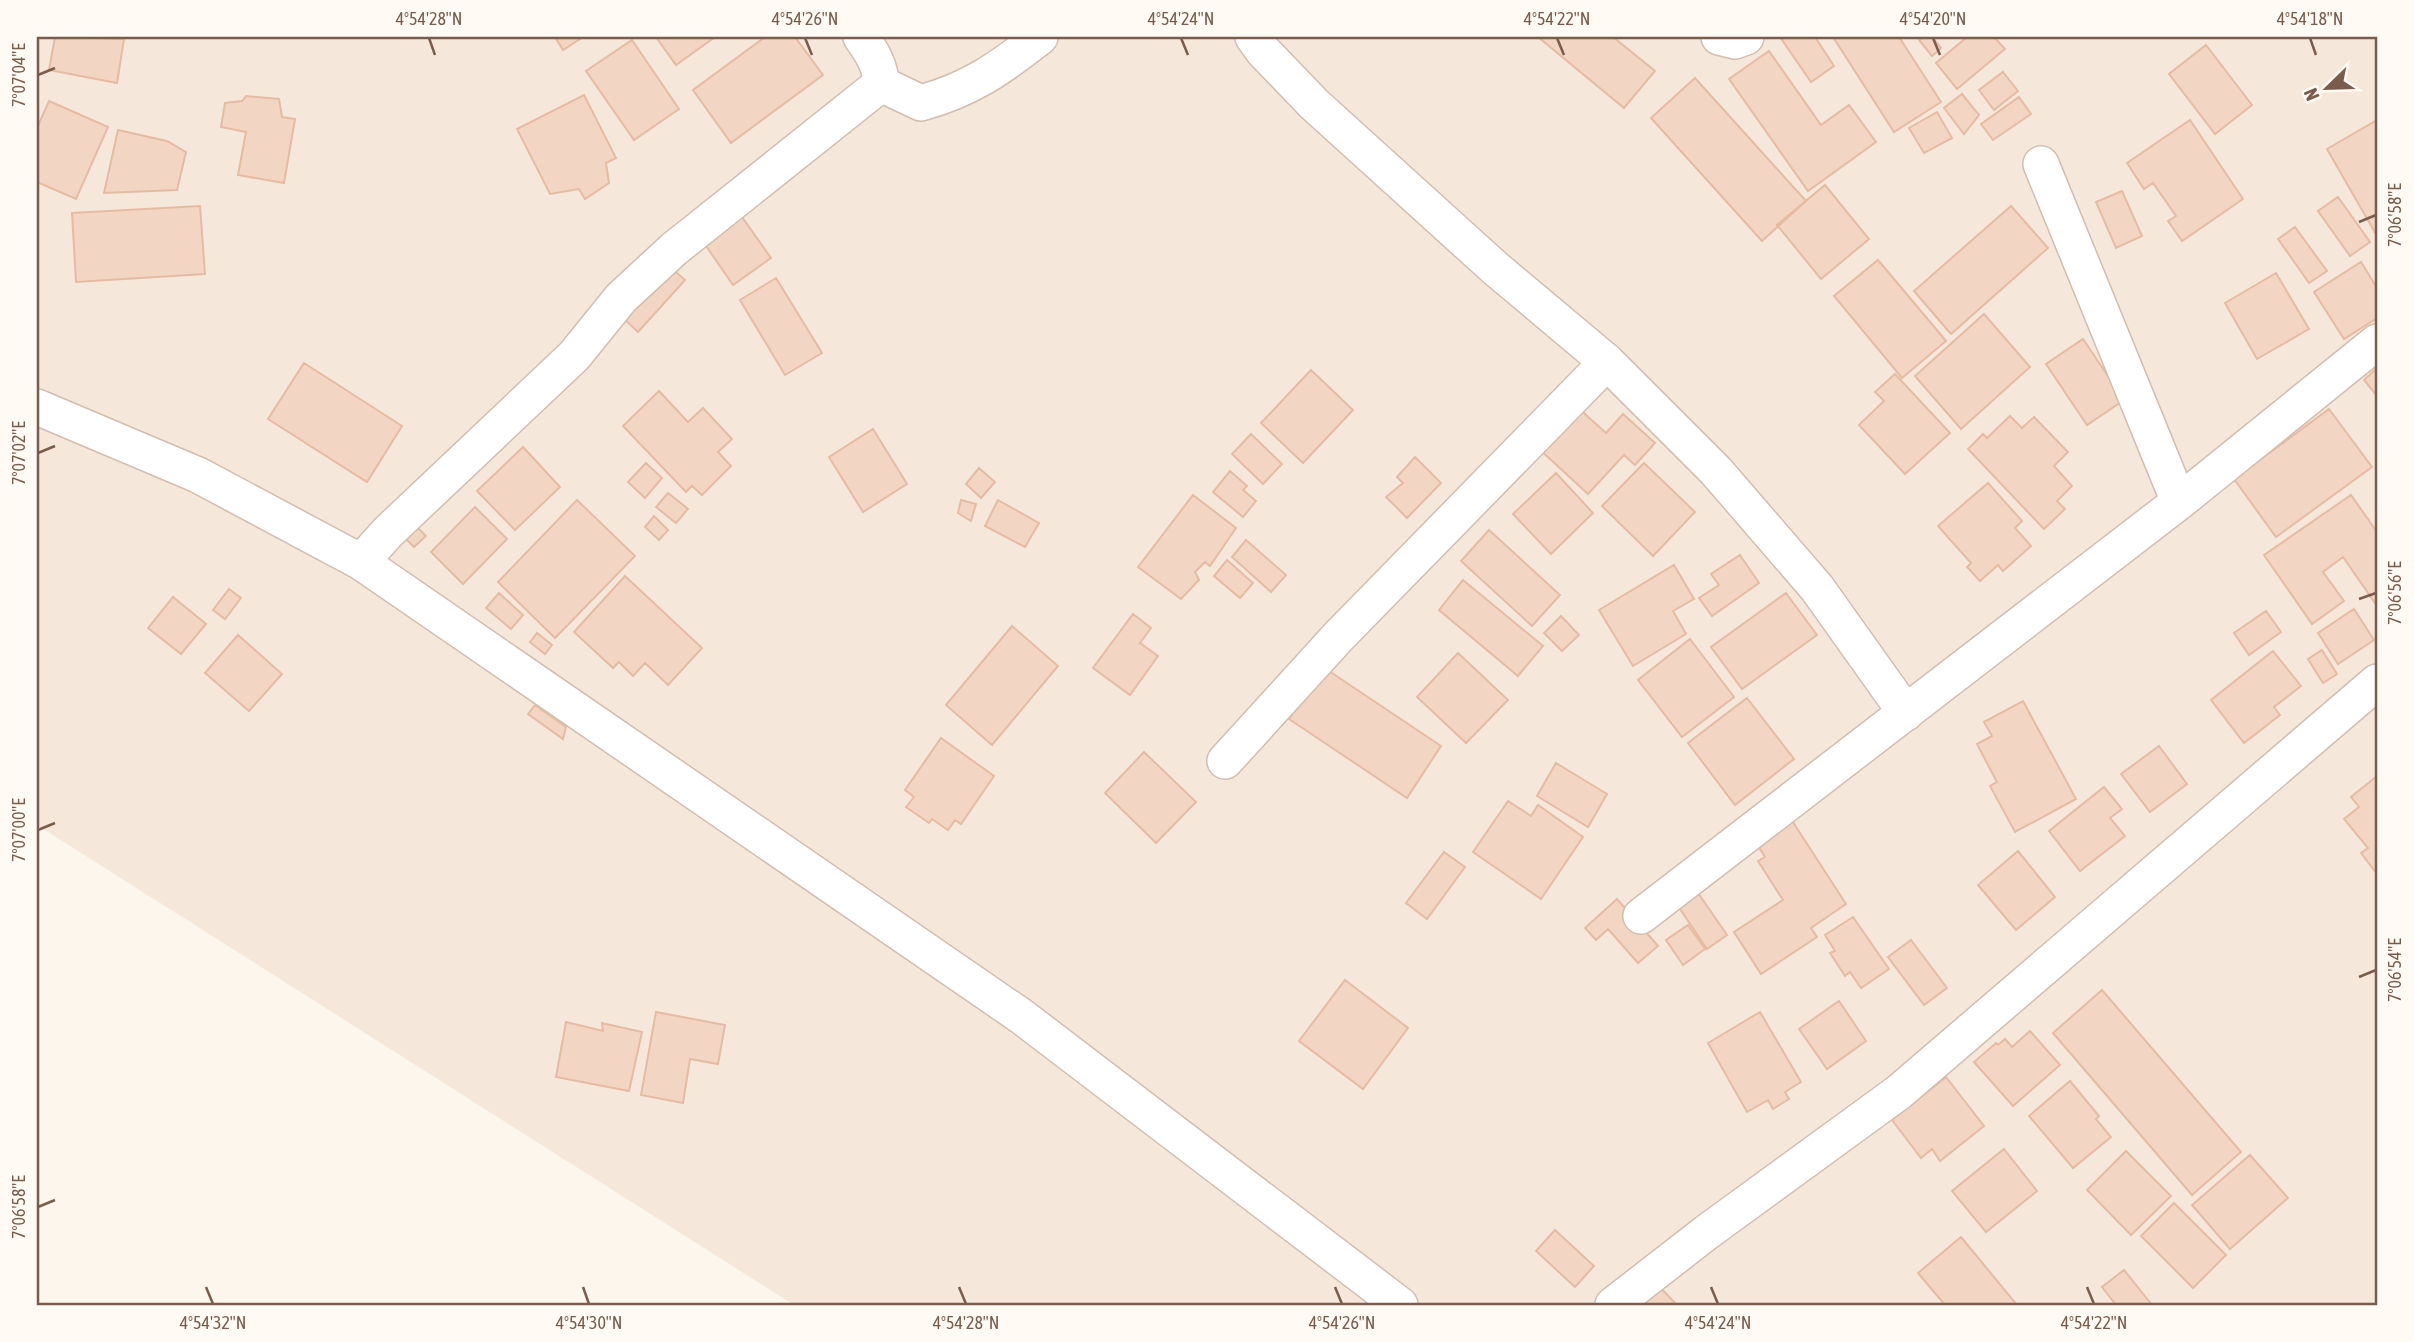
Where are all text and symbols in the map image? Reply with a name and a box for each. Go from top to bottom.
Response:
text: 4°54'28"N [396,8,462,29]
text: 4°54'26"N [772,8,838,29]
text: 4°54'24"N [1148,8,1214,29]
text: 4°54'22"N [1524,8,1590,29]
text: 4°54'20"N [1900,8,1966,29]
text: 4°54'18"N [2277,8,2343,29]
text: 7°07'04"E [8,43,29,107]
north arrow [2292,52,2362,122]
text: N [2299,85,2324,104]
text: 7°06'58"E [2384,183,2405,247]
text: 7°07'02"E [8,421,29,485]
text: 7°06'56"E [2384,561,2405,625]
text: 7°07'00"E [8,798,29,862]
text: 7°06'54"E [2384,938,2405,1002]
text: 7°06'58"E [8,1175,29,1239]
text: 4°54'32"N [180,1312,246,1333]
text: 4°54'30"N [556,1312,622,1333]
text: 4°54'28"N [933,1312,999,1333]
text: 4°54'26"N [1309,1312,1375,1333]
text: 4°54'24"N [1685,1312,1751,1333]
text: 4°54'22"N [2061,1312,2127,1333]

